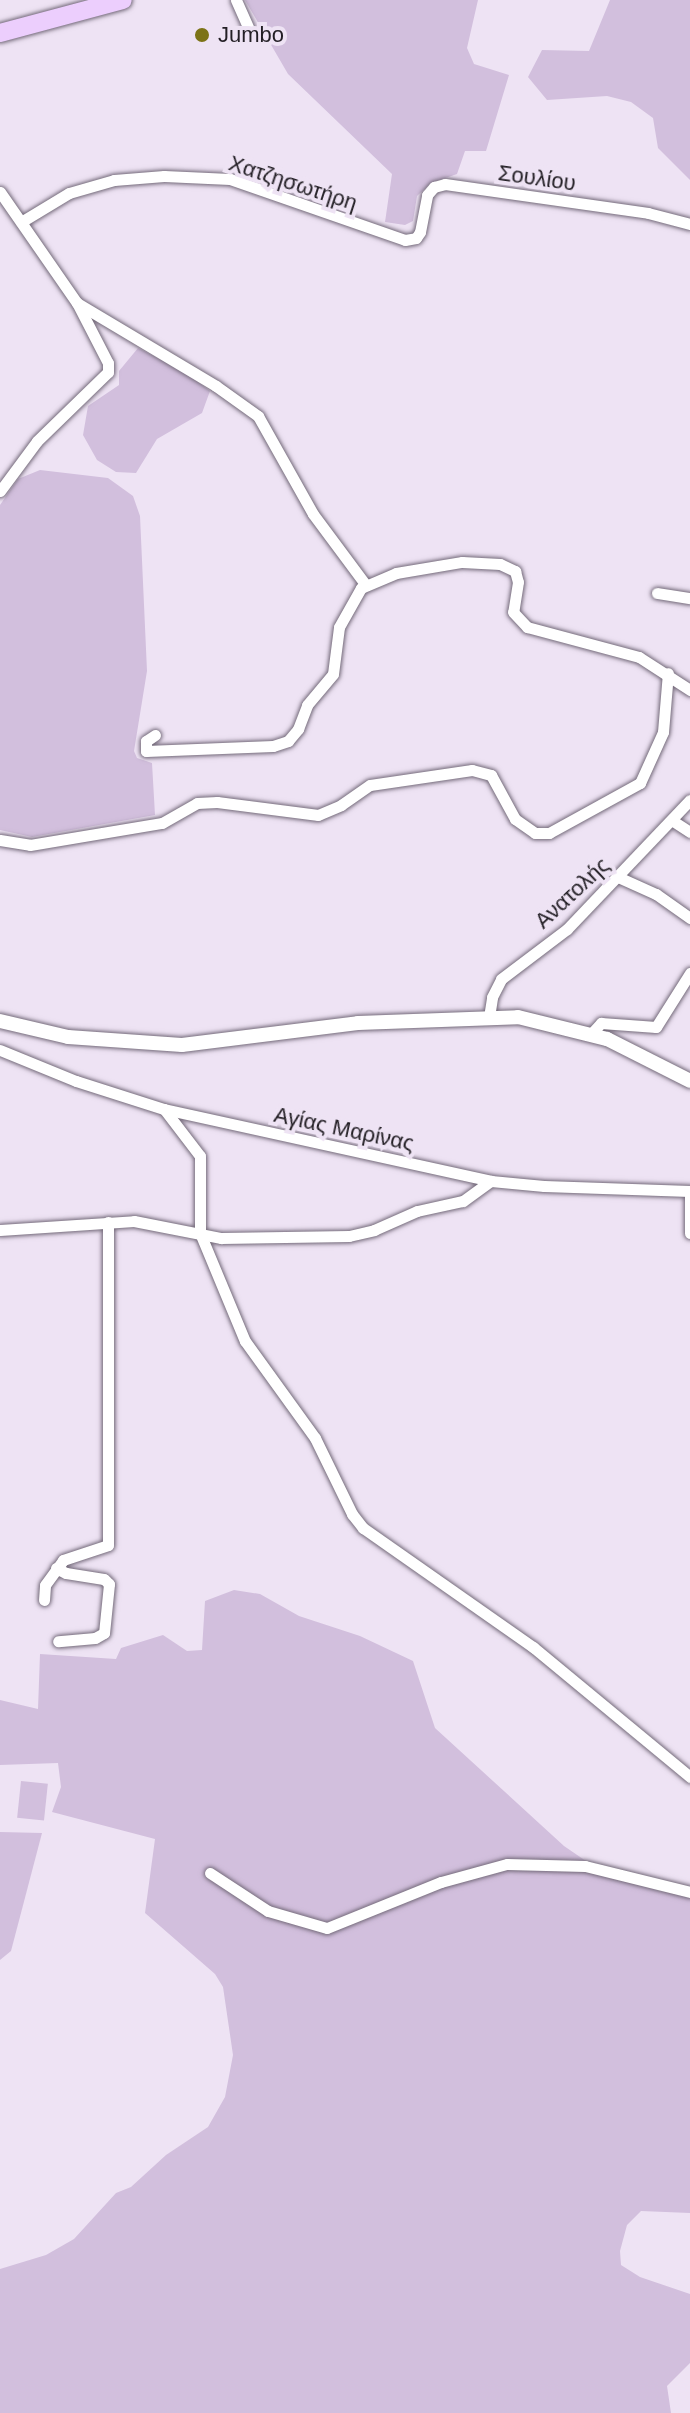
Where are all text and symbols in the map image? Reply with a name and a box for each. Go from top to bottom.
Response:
place label: Jumbo [218,22,284,48]
marker: Jumbo [193,26,211,44]
street label: Χατζησωτήρη [225,150,361,216]
street label: Σουλίου [497,159,577,197]
street label: Ανατολής [529,852,615,934]
street label: Αγίας Μαρίνας [272,1101,416,1157]

